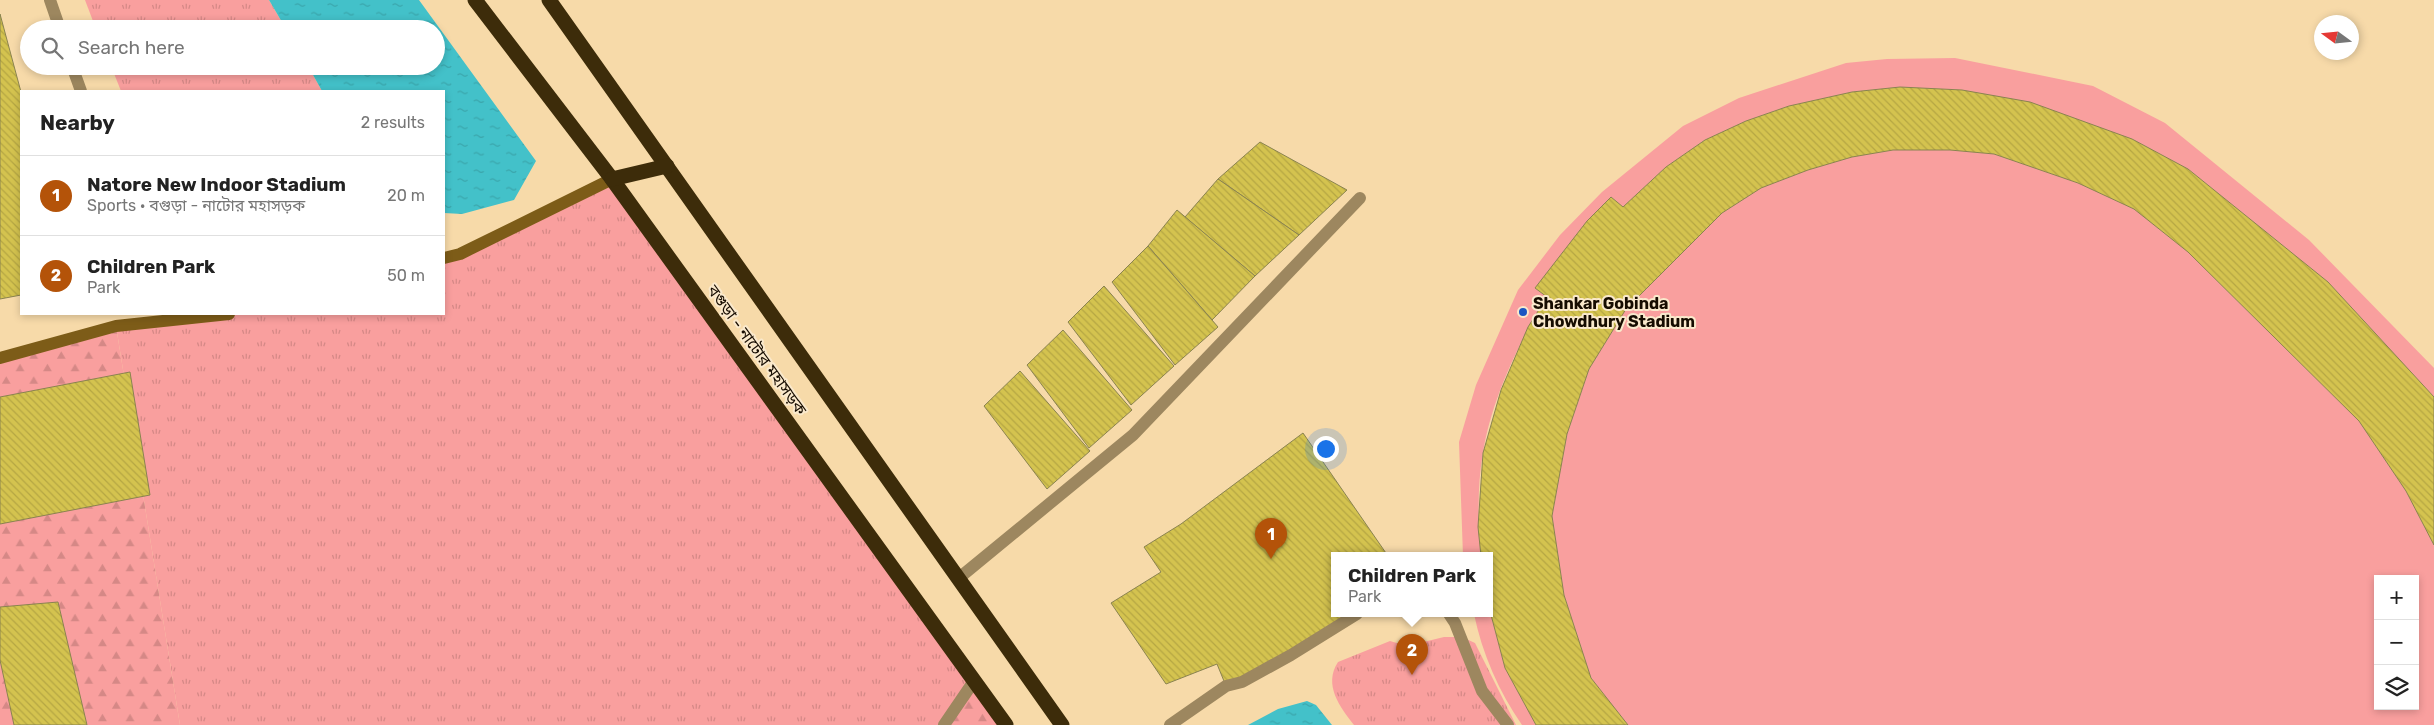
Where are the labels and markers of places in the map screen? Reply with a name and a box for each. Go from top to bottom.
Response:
place label: Shankar Gobinda Chowdhury Stadium [1533,294,1695,331]
marker: Shankar Gobinda Chowdhury Stadium [1517,306,1529,318]
pin: 1 [1255,518,1287,559]
pin: 2 [1396,634,1428,675]

